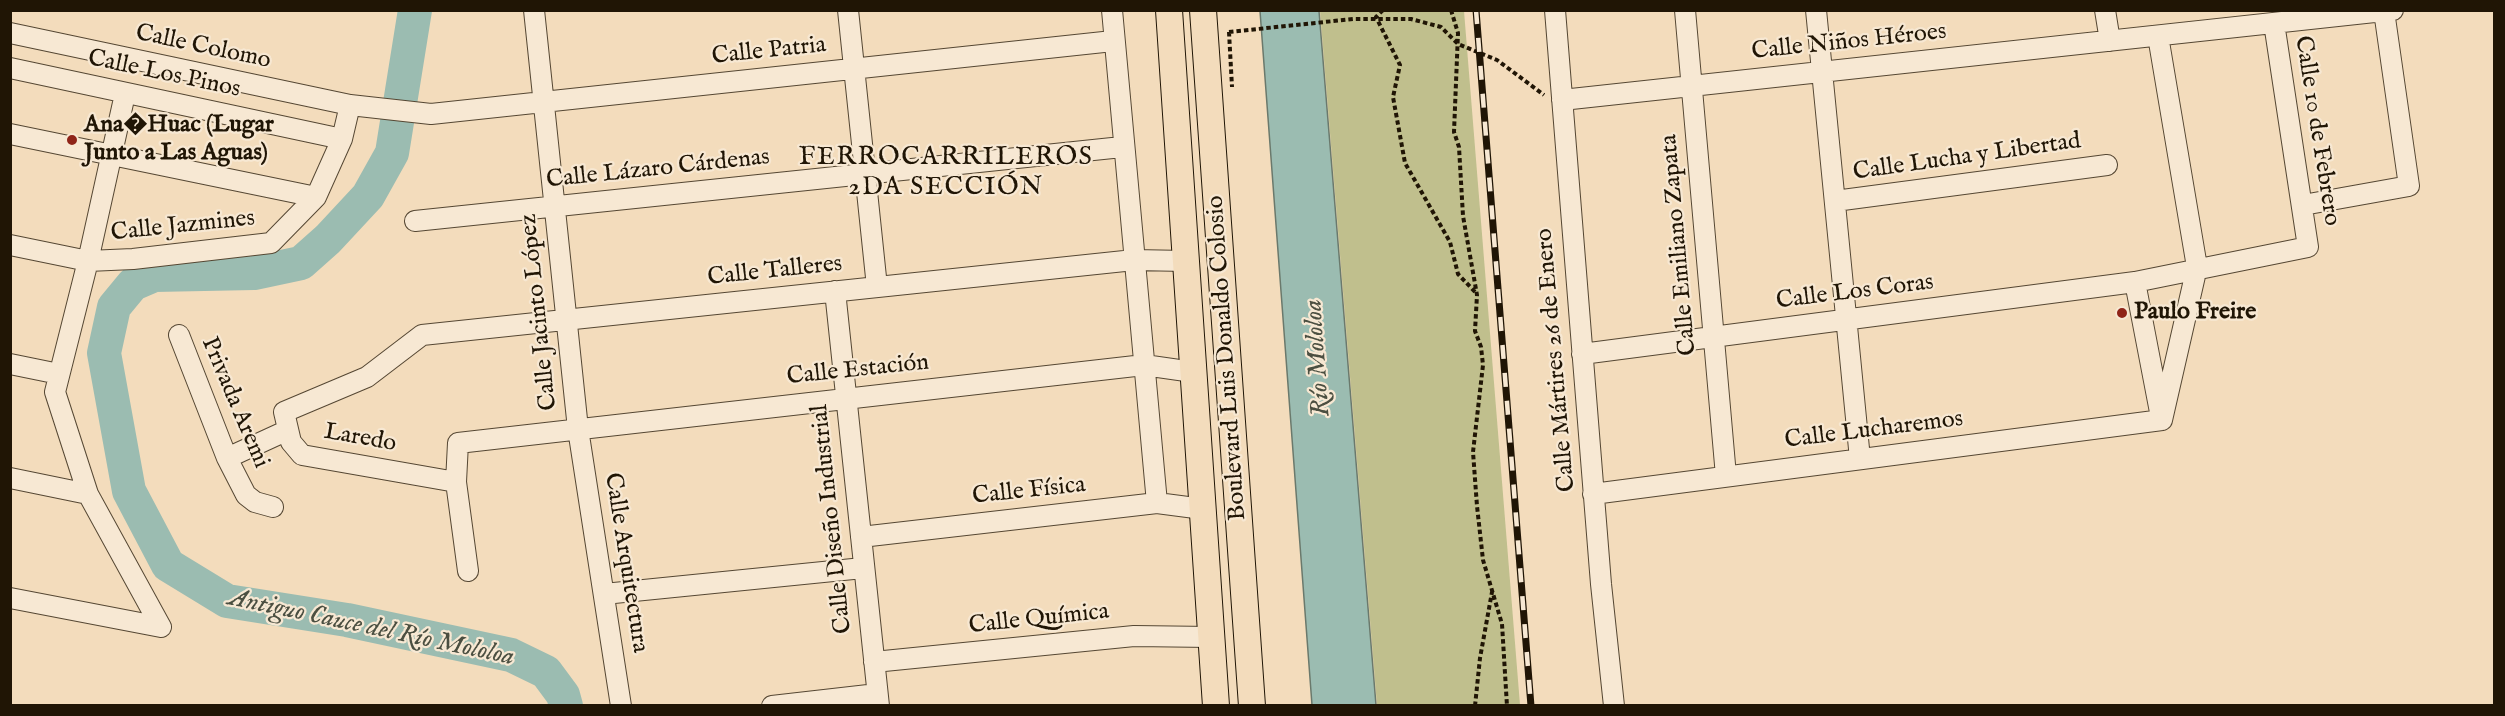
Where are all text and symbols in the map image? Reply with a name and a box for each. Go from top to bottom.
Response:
street label: Calle Niños Héroes [1750,18,1948,68]
street label: Calle Colomo [133,20,273,76]
street label: Calle Patria [710,32,828,72]
street label: Calle 10 de Febrero [2287,34,2345,228]
street label: Calle Los Pinos [85,45,243,105]
place label: Ana�Huac (Lugar Junto a Las Aguas) [84,112,274,168]
street label: Calle Lucha y Libertad [1851,128,2083,188]
marker: Ana�Huac (Lugar Junto a Las Aguas) [65,133,79,147]
street label: Calle Emiliano Zapata [1656,133,1704,357]
district label: FERROCARRILEROS 2DA SECCIÓN [799,143,1093,204]
street label: Calle Lázaro Cárdenas [545,144,771,196]
street label: Boulevard Luis Donaldo Colosio [1202,194,1254,522]
street label: Calle Jazmines [110,205,256,249]
street label: Calle Jacinto López [515,212,565,412]
street label: Calle Mártires 26 de Enero [1531,227,1583,493]
street label: Calle Talleres [706,251,844,293]
street label: Calle Los Coras [1775,269,1935,317]
water label: Río Mololoa [1299,298,1339,418]
place label: Paulo Freire [2134,299,2256,327]
marker: Paulo Freire [2115,306,2129,320]
street label: Privada Aremi [194,333,274,473]
street label: Calle Estación [786,349,930,393]
street label: Calle Diseño Industrial [807,403,859,635]
street label: Calle Lucharemos [1783,406,1965,456]
street label: Laredo [322,418,398,460]
street label: Calle Arquitectura [597,471,653,655]
street label: Calle Física [971,472,1087,512]
water label: Antiguo Cauce del Río Mololoa [225,583,517,675]
street label: Calle Química [967,598,1111,642]

